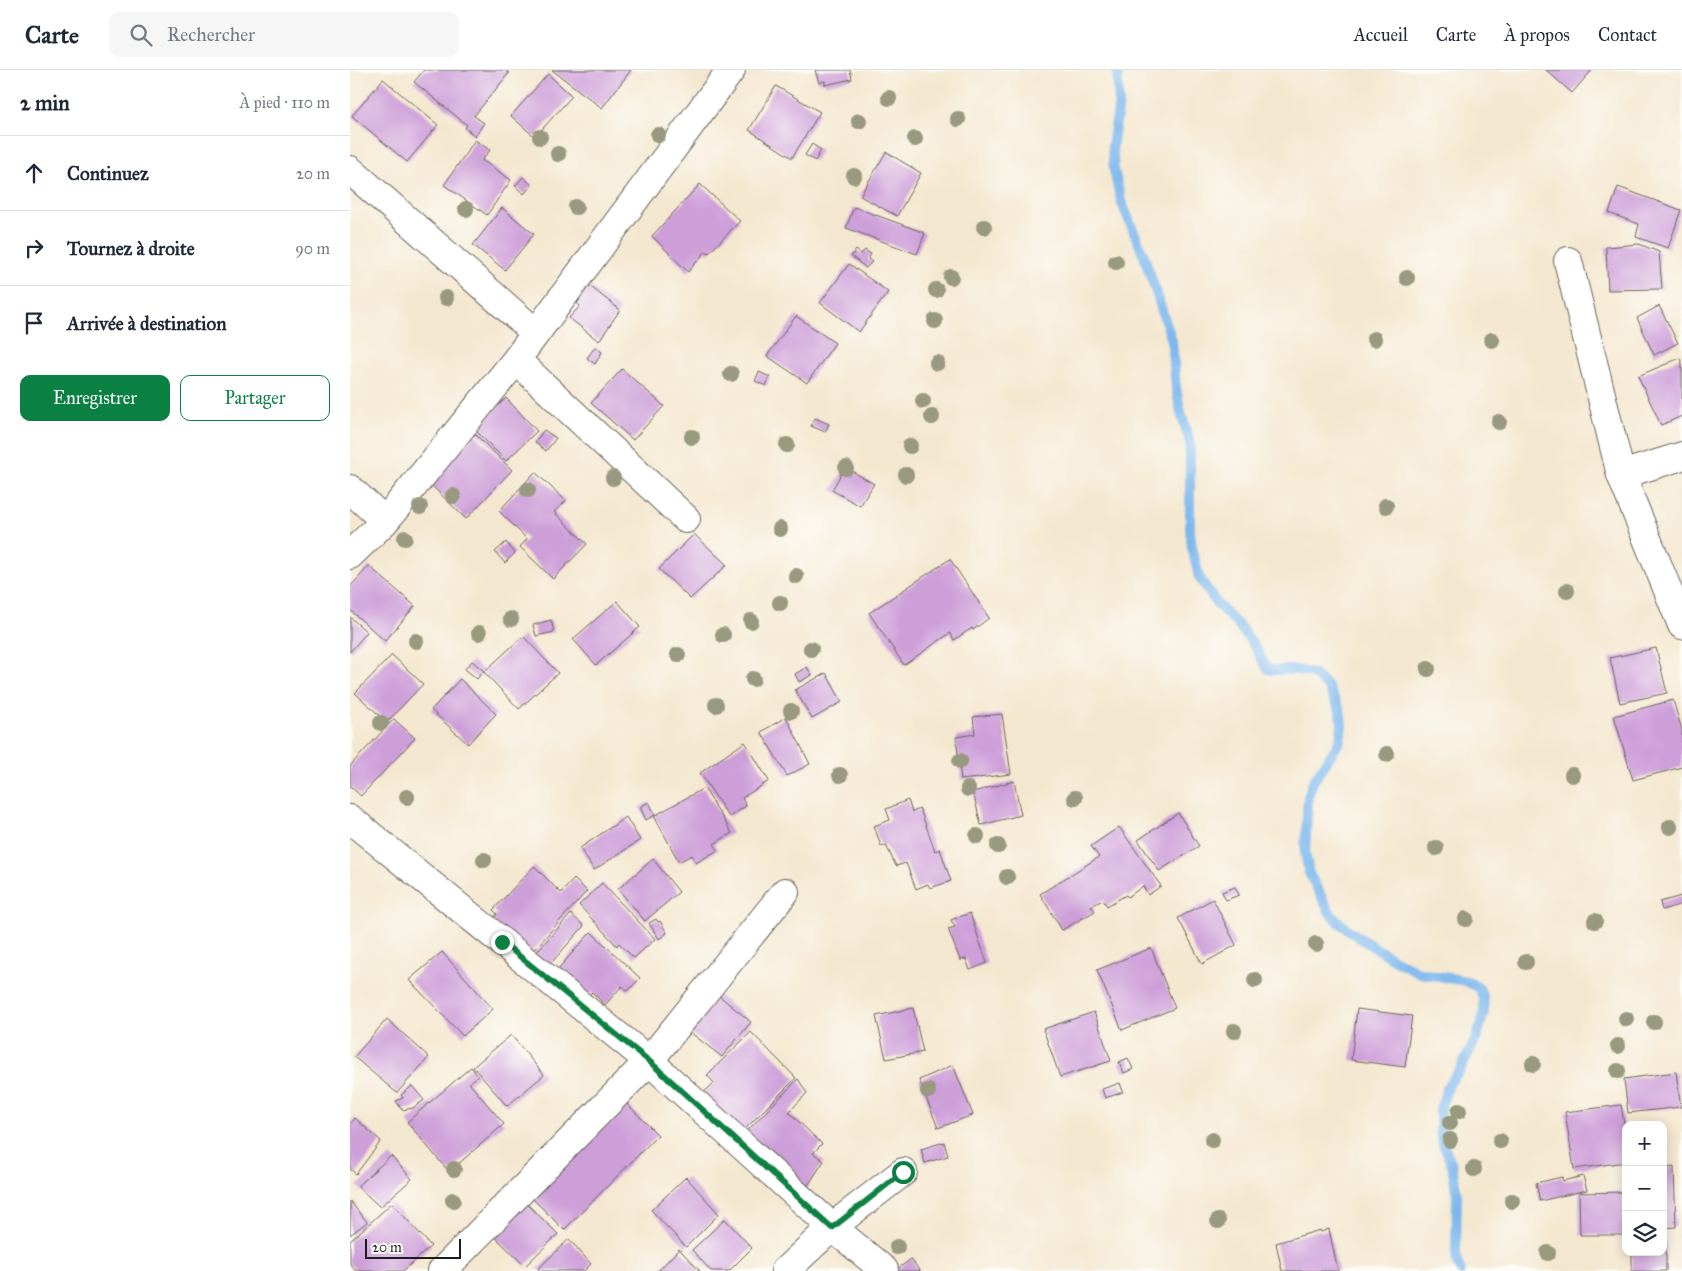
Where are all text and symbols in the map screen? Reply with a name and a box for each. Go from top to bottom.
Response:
search box [109,12,459,57]
text: Carte [25,20,79,50]
icon: search [127,21,155,49]
text: Rechercher [167,23,255,46]
text: Accueil [1354,24,1408,46]
text: Carte [1436,24,1476,46]
text: À propos [1504,24,1570,46]
text: Contact [1598,24,1657,46]
text: 2 min [20,90,70,116]
text: À pied · 110 m [240,93,330,112]
icon: ahead [20,159,48,187]
text: Continuez [67,162,149,185]
text: 20 m [296,164,330,183]
icon: right [20,234,48,262]
text: Tournez à droite [67,237,195,260]
text: 90 m [295,239,330,258]
icon: arrive [20,309,48,337]
text: Arrivée à destination [67,312,226,335]
button: Enregistrer [20,375,170,421]
button: Partager [180,375,330,421]
route end [491,931,514,954]
map controls [1622,1121,1667,1256]
button: + [1622,1121,1667,1166]
route start [892,1161,915,1184]
button: − [1622,1166,1667,1211]
button: layers [1622,1211,1667,1256]
scale bar [365,1236,461,1259]
text: 20 m [372,1239,402,1256]

